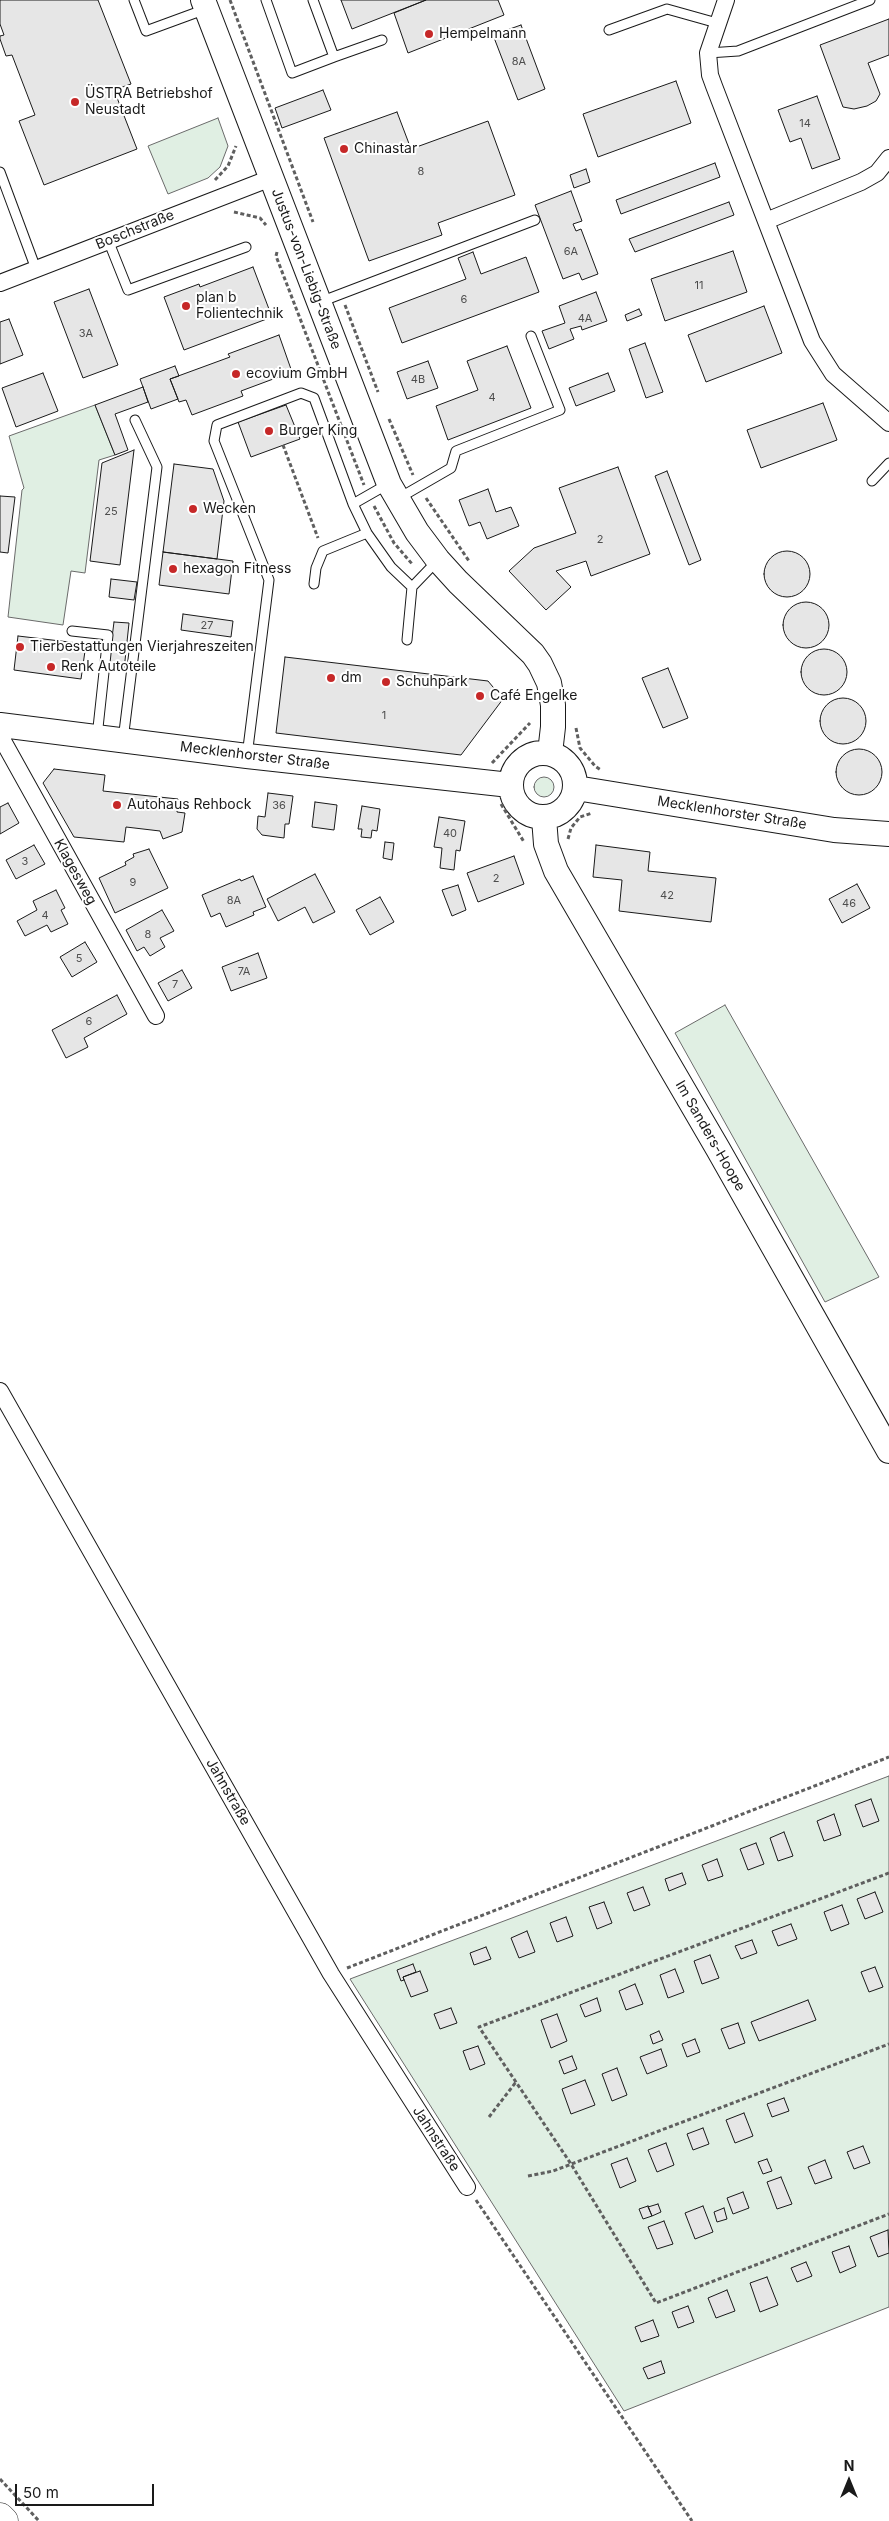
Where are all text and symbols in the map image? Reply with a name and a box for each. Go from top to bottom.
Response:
place label: Hempelmann [439,26,527,42]
marker: Hempelmann [423,28,435,40]
house number: 8A [512,55,526,69]
place label: ÜSTRA Betriebshof Neustadt [85,86,213,118]
marker: ÜSTRA Betriebshof Neustadt [69,96,81,108]
house number: 14 [799,117,811,131]
place label: Chinastar [354,141,417,157]
marker: Chinastar [338,143,350,155]
house number: 8 [418,165,424,179]
street label: Justus-von-Liebig-Straße [268,186,344,352]
street label: Boschstraße [93,207,177,253]
house number: 6A [564,245,578,259]
house number: 11 [695,279,703,293]
place label: plan b Folientechnik [196,290,284,322]
house number: 6 [461,293,467,307]
marker: plan b Folientechnik [180,300,192,312]
house number: 4A [578,312,592,326]
house number: 3A [79,327,93,341]
place label: ecovium GmbH [246,366,348,382]
marker: ecovium GmbH [230,368,242,380]
house number: 4B [411,373,425,387]
house number: 4 [488,391,496,405]
place label: Burger King [279,423,357,439]
marker: Burger King [263,425,275,437]
place label: Wecken [203,501,256,517]
marker: Wecken [187,503,199,515]
house number: 25 [104,505,118,519]
house number: 2 [597,533,603,547]
place label: hexagon Fitness [183,561,291,577]
marker: hexagon Fitness [167,563,179,575]
house number: 27 [201,619,213,633]
place label: Tierbestattungen Vierjahreszeiten [30,639,254,655]
marker: Tierbestattungen Vierjahreszeiten [14,641,26,653]
place label: Renk Autoteile [61,659,156,675]
marker: Renk Autoteile [45,661,57,673]
place label: dm [341,670,362,686]
marker: dm [325,672,337,684]
place label: Schuhpark [396,674,468,690]
marker: Schuhpark [380,676,392,688]
place label: Café Engelke [490,688,577,704]
marker: Café Engelke [474,690,486,702]
house number: 1 [382,709,386,723]
street label: Mecklenhorster Straße [179,738,331,774]
street label: Mecklenhorster Straße [656,793,808,833]
place label: Autohaus Rehbock [127,797,251,813]
marker: Autohaus Rehbock [111,799,123,811]
house number: 36 [272,799,286,813]
house number: 40 [443,827,457,841]
street label: Klagesweg [50,836,100,908]
house number: 3 [22,855,28,869]
house number: 2 [493,872,499,886]
house number: 9 [130,876,136,890]
house number: 42 [660,889,674,903]
house number: 8A [227,894,241,908]
house number: 46 [842,897,856,911]
house number: 4 [41,909,49,923]
house number: 8 [145,928,151,942]
house number: 5 [76,952,82,966]
house number: 7A [238,965,250,979]
house number: 7 [172,978,178,992]
house number: 6 [86,1015,92,1029]
street label: Im Sanders-Hoope [672,1078,748,1194]
street label: Jahnstraße [202,1756,254,1828]
street label: Jahnstraße [409,2103,463,2175]
north arrow [824,2456,874,2506]
text: N [844,2457,854,2474]
scale bar [18,2474,156,2506]
text: 50 m [23,2483,59,2502]

